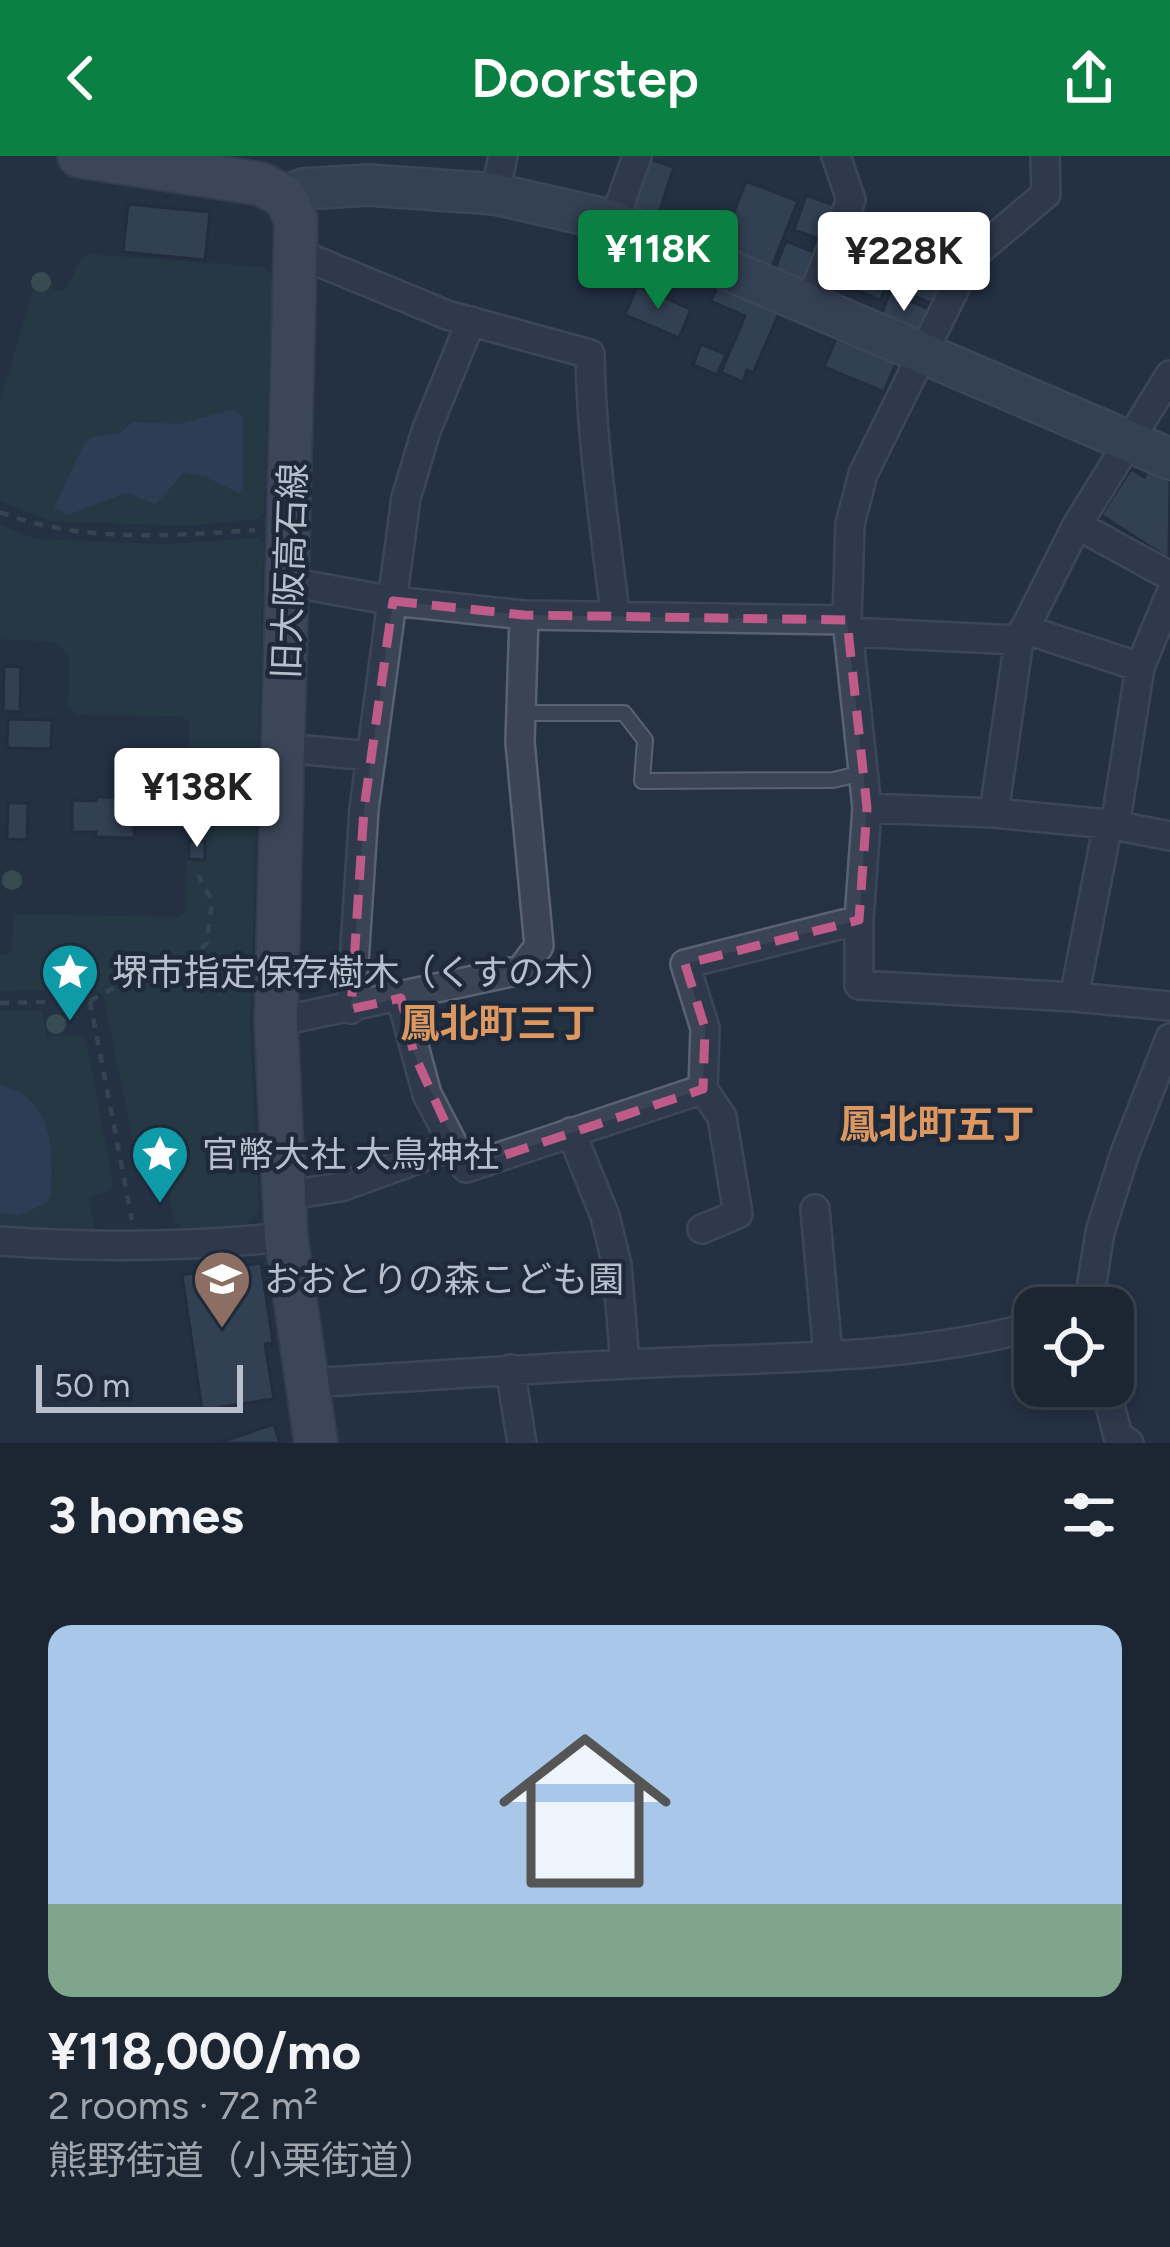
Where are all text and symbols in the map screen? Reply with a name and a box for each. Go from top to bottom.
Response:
icon: back [48,45,114,111]
icon: share [1056,45,1122,111]
text: Doorstep [471,46,699,111]
pin: ¥118K [574,210,742,312]
pin: ¥228K [820,212,988,314]
text: ¥118K [605,225,711,272]
text: ¥228K [845,227,963,274]
street label: 旧大阪高石線 [264,462,315,680]
pin: ¥138K [113,748,281,850]
text: ¥138K [141,763,253,810]
place icon: 堺市指定保存樹木（くすの木） [39,941,101,1023]
place label: 堺市指定保存樹木（くすの木） [112,951,616,994]
district label: 鳳北町三丁 [400,1000,596,1047]
district label: 鳳北町五丁 [839,1101,1035,1148]
place icon: 官幣大社 大鳥神社 [129,1123,191,1205]
place label: 官幣大社 大鳥神社 [202,1133,499,1176]
school or university icon: おおとりの森こども園 [191,1248,253,1330]
place label: おおとりの森こども園 [264,1258,624,1301]
map controls [1014,1287,1134,1407]
button: locate [1014,1287,1134,1407]
scale bar [36,1359,243,1412]
text: 50 m [54,1366,130,1405]
icon: filters [1056,1482,1122,1548]
text: 3 homes [48,1485,244,1546]
icon: home [477,1703,693,1919]
text: ¥118,000/mo [48,2021,361,2082]
text: 2 rooms · 72 m² [48,2082,318,2129]
text: 熊野街道（小栗街道） [48,2137,438,2184]

